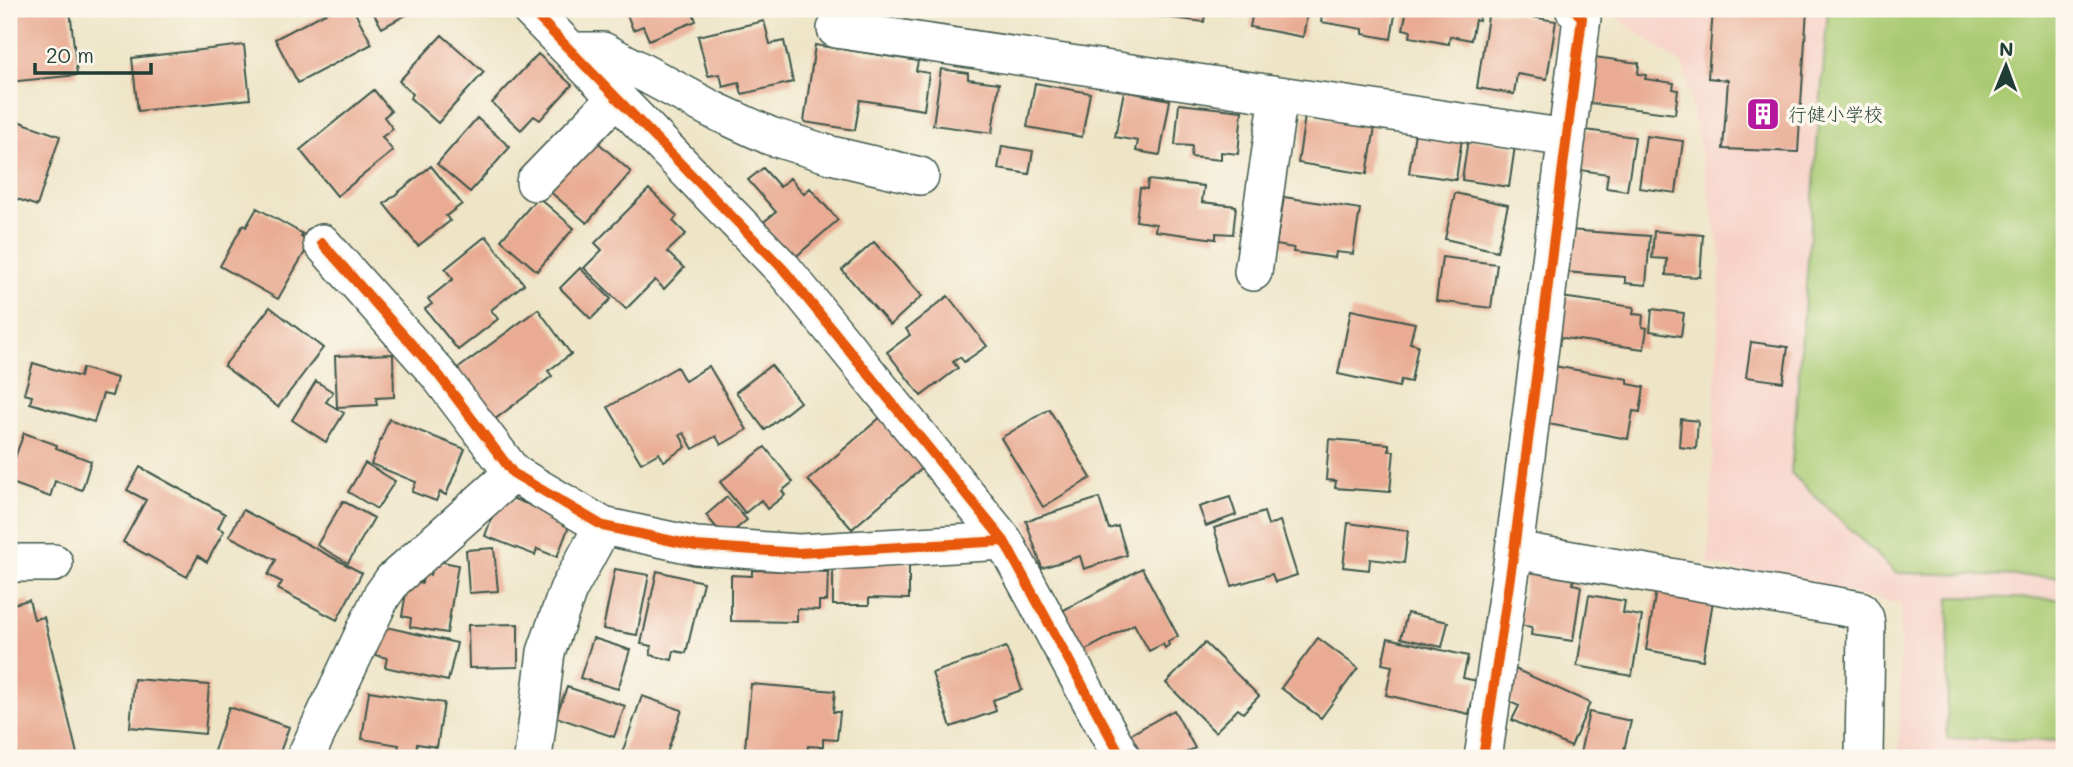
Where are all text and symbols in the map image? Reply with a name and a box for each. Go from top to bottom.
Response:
scale bar [35,32,150,76]
north arrow [1972,32,2042,102]
text: N [1999,36,2014,61]
text: 20 m [46,41,94,68]
building icon: 行健小学校 [1744,95,1782,133]
place label: 行健小学校 [1788,101,1883,126]

